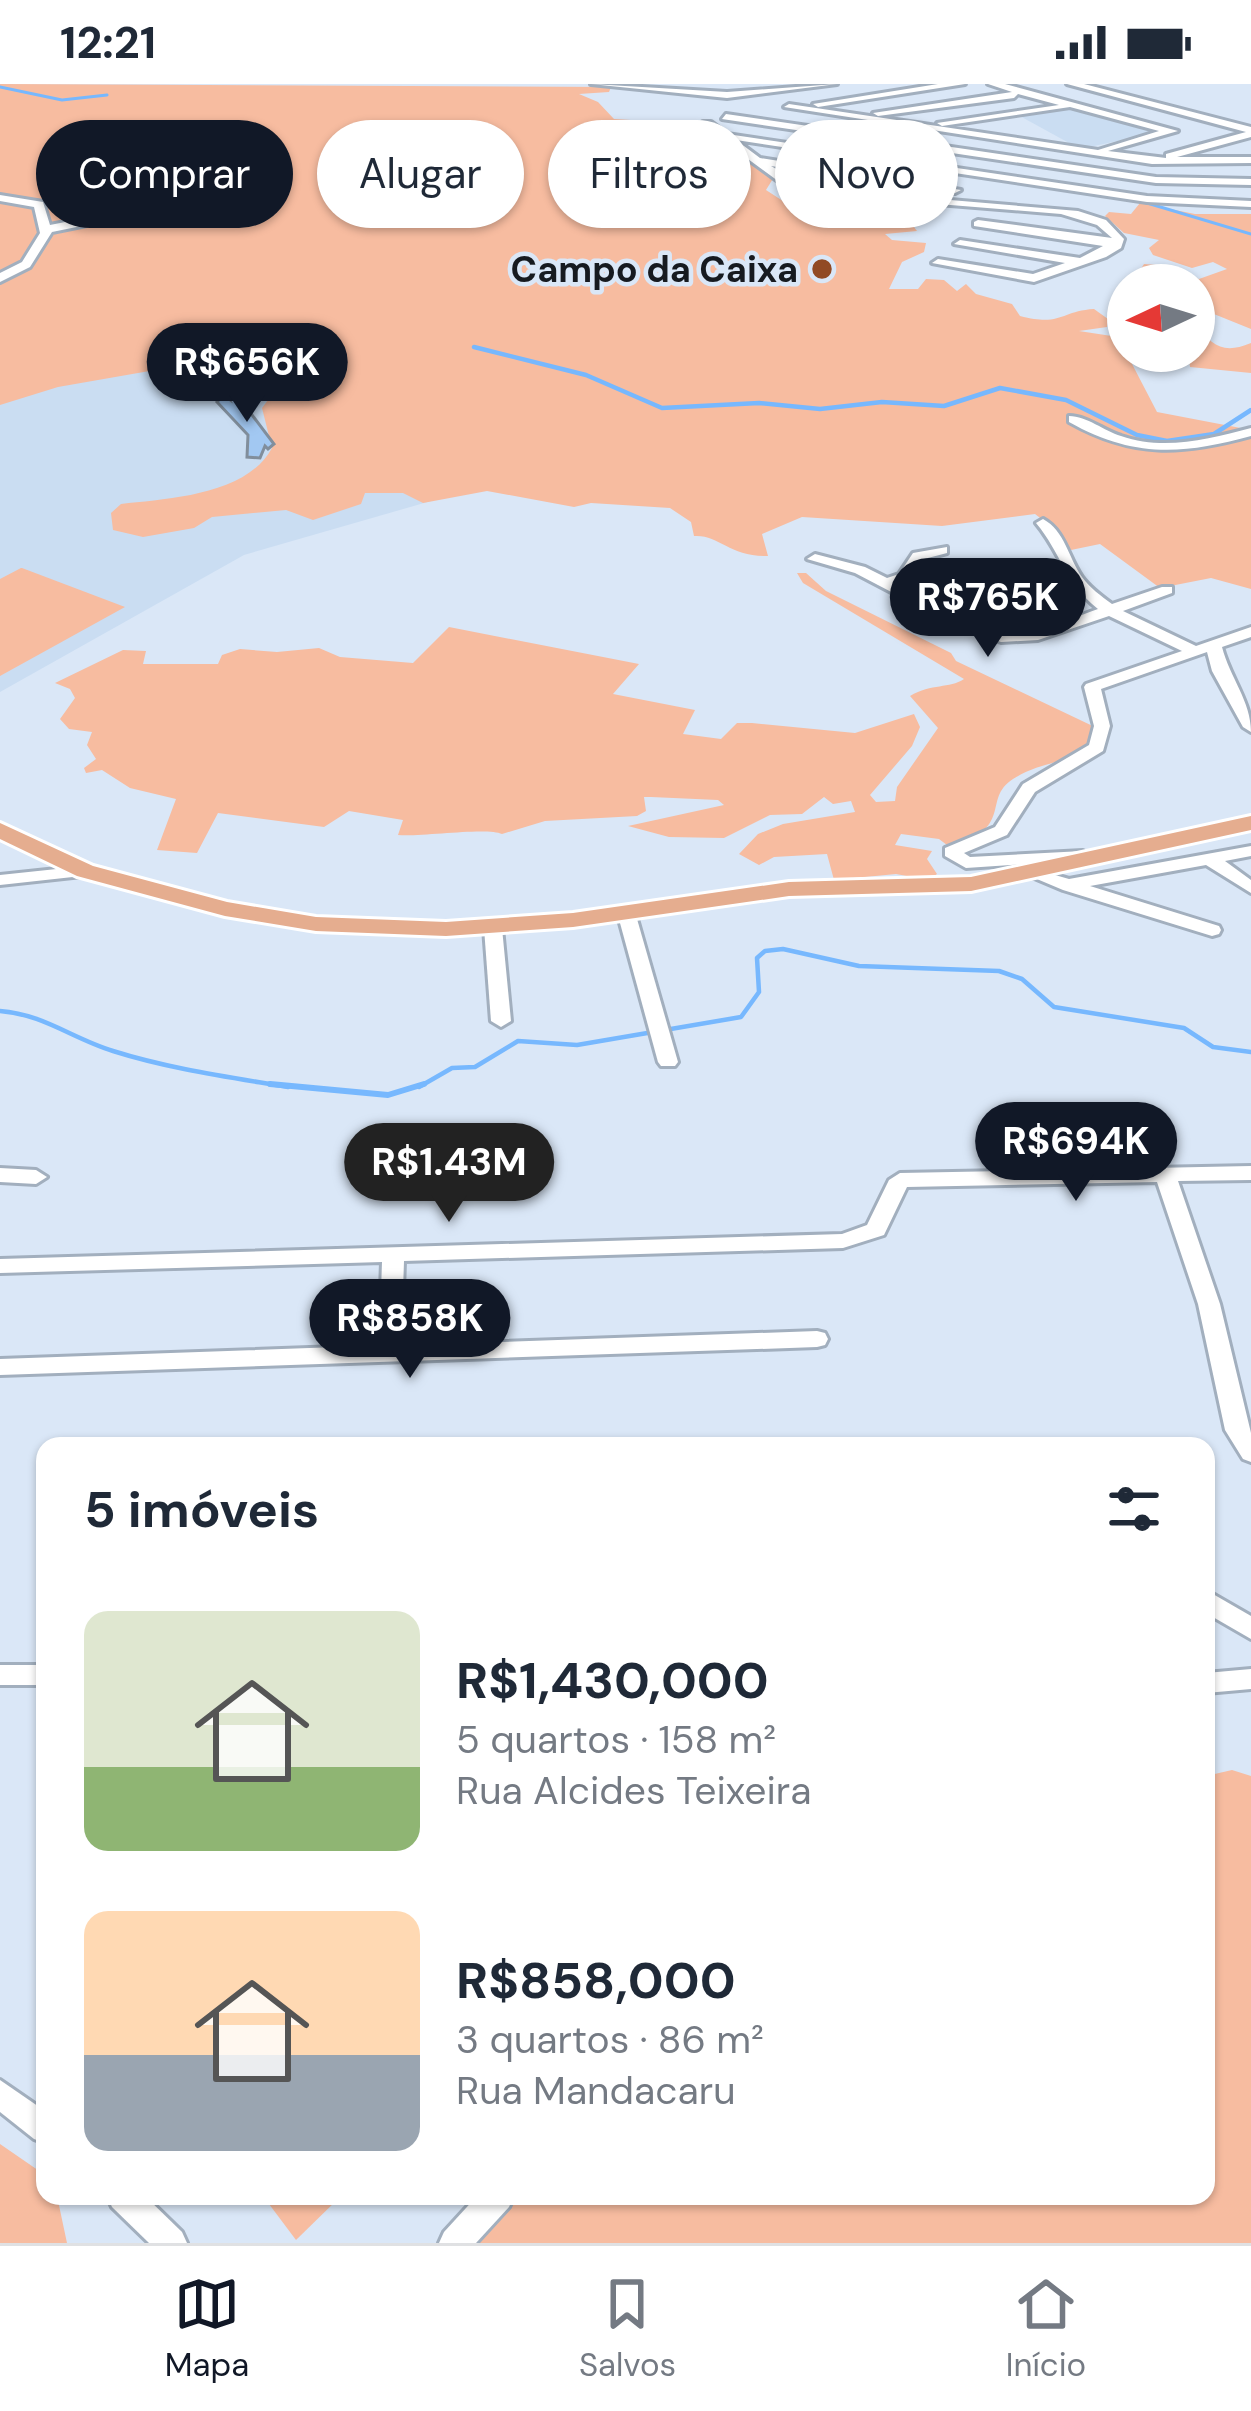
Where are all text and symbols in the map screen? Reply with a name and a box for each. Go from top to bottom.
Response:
text: 12:21 [60,13,156,72]
chip: Comprar [36,120,293,228]
chip: Alugar [317,120,524,228]
chip: Filtros [548,120,751,228]
chip: Novo [775,120,958,228]
place label: Campo da Caixa [511,246,798,293]
marker: Campo da Caixa [809,256,835,282]
north arrow [1107,264,1215,372]
map controls [1107,264,1215,372]
pin: R$656K [149,323,345,425]
text: R$656K [174,336,320,387]
pin: R$765K [890,558,1086,660]
text: R$765K [917,571,1059,622]
pin: R$694K [978,1102,1174,1204]
text: R$694K [1002,1115,1150,1166]
pin: R$1.43M [338,1123,560,1225]
text: R$1.43M [371,1136,527,1187]
pin: R$858K [312,1279,508,1381]
text: R$858K [336,1292,484,1343]
text: 5 imóveis [84,1476,319,1543]
icon: filters [1101,1476,1167,1542]
text: R$1,430,000 [456,1647,769,1714]
icon: home [180,1659,324,1803]
text: 5 quartos · 158 m² [456,1714,776,1765]
text: Rua Alcides Teixeira [456,1765,812,1816]
text: R$858,000 [456,1947,736,2014]
icon: home [180,1959,324,2103]
text: 3 quartos · 86 m² [456,2014,764,2065]
text: Rua Mandacaru [456,2065,735,2116]
tab: Mapa [165,2271,249,2386]
tab: Salvos [579,2271,676,2386]
tab: Início [1006,2271,1086,2386]

